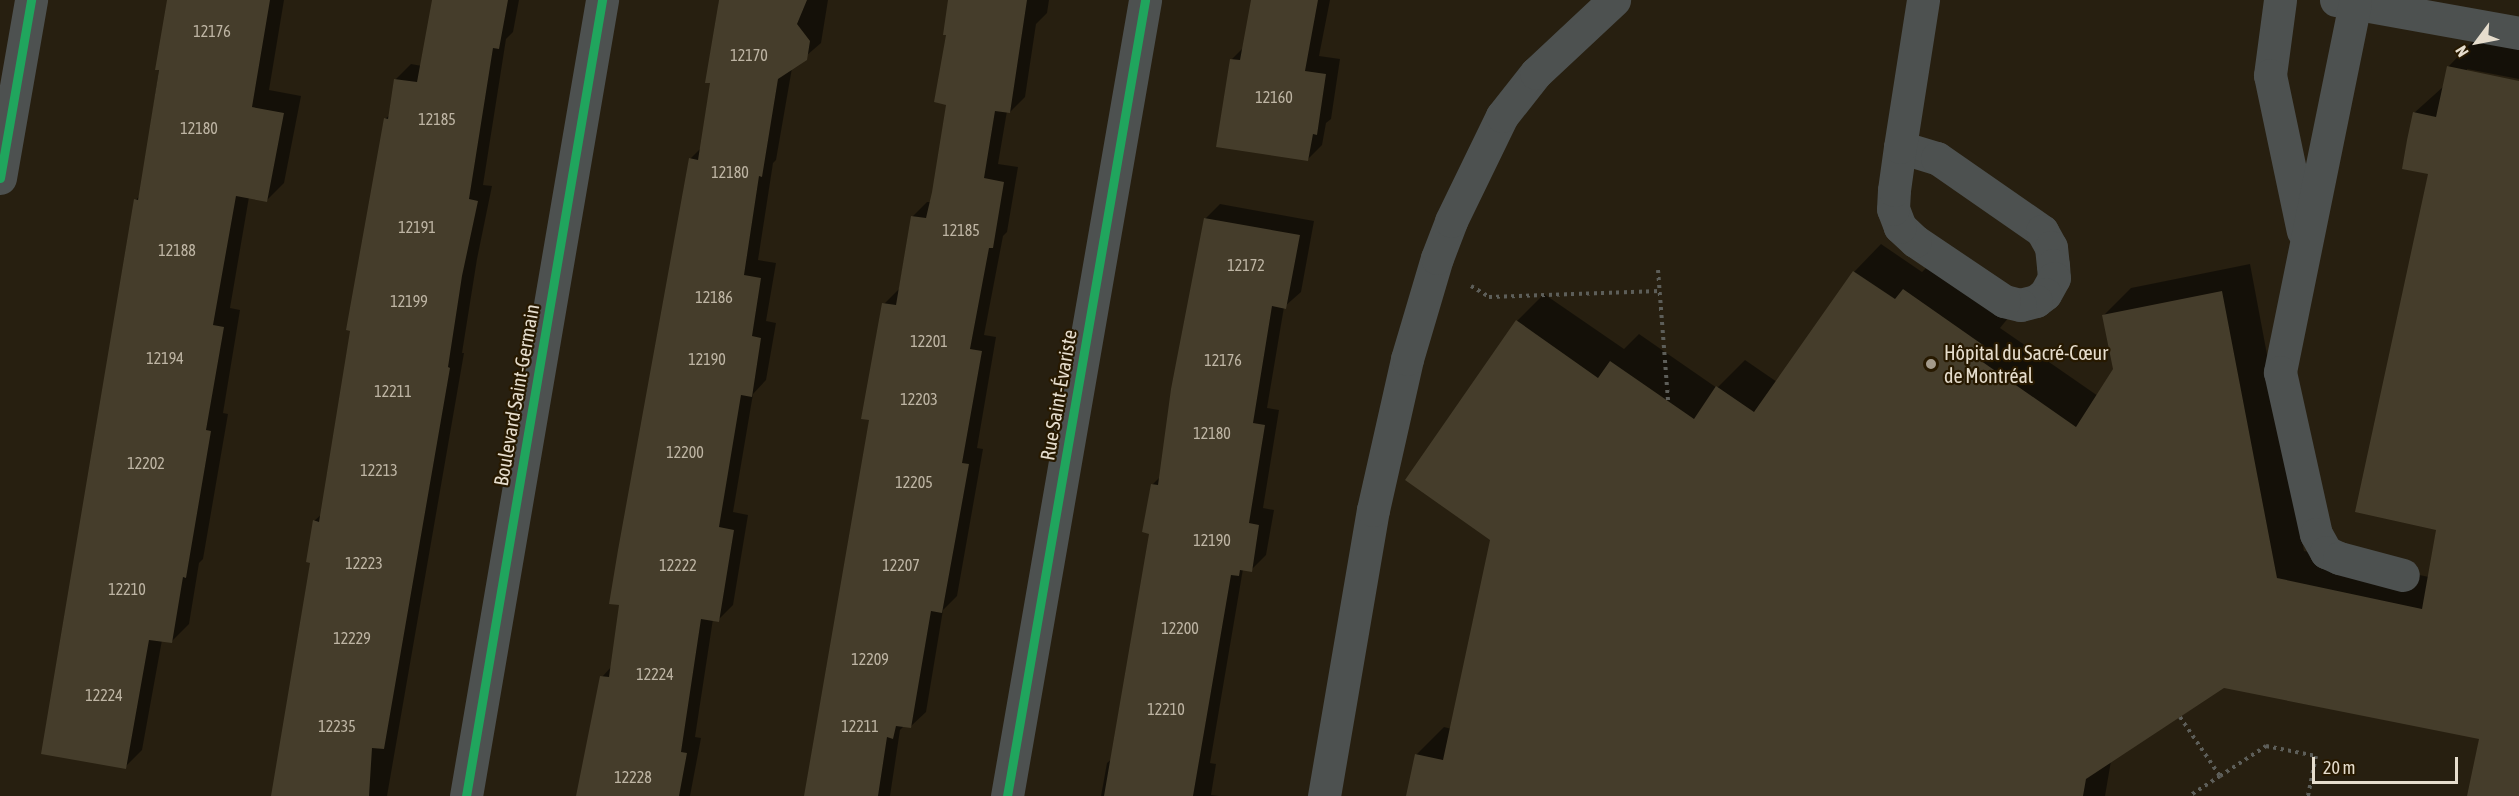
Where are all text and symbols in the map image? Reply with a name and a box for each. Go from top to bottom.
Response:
north arrow [2447,12,2507,72]
house number: 12176 [193,21,231,41]
text: N [2452,43,2472,60]
house number: 12170 [730,45,768,65]
house number: 12160 [1255,87,1293,107]
house number: 12185 [418,109,456,129]
house number: 12180 [180,118,218,138]
house number: 12180 [711,162,749,182]
house number: 12191 [398,217,436,237]
house number: 12185 [942,220,980,240]
house number: 12188 [158,240,196,260]
house number: 12172 [1227,255,1265,275]
house number: 12186 [695,287,733,307]
house number: 12199 [390,291,428,311]
street label: Boulevard Saint-Germain [488,302,544,488]
street label: Rue Saint-Évariste [1035,328,1081,462]
house number: 12201 [910,331,948,351]
place label: Hôpital du Sacré-Cœur de Montréal [1944,340,2108,387]
house number: 12194 [146,348,184,368]
house number: 12190 [688,349,726,369]
house number: 12176 [1204,350,1242,370]
marker: Hôpital du Sacré-Cœur de Montréal [1922,355,1940,373]
house number: 12211 [374,381,412,401]
house number: 12203 [900,389,938,409]
house number: 12180 [1193,423,1231,443]
house number: 12200 [666,442,704,462]
house number: 12202 [127,453,165,473]
house number: 12213 [360,460,398,480]
house number: 12205 [895,472,933,492]
house number: 12190 [1193,530,1231,550]
house number: 12223 [345,553,383,573]
house number: 12222 [659,555,697,575]
house number: 12207 [882,555,920,575]
house number: 12210 [108,579,146,599]
house number: 12200 [1161,618,1199,638]
house number: 12229 [333,628,371,648]
house number: 12209 [851,649,889,669]
house number: 12224 [636,664,674,684]
house number: 12224 [85,685,123,705]
house number: 12210 [1147,699,1185,719]
house number: 12235 [318,716,356,736]
house number: 12211 [841,716,879,736]
scale bar [2315,745,2460,783]
text: 20 m [2323,757,2355,778]
house number: 12228 [614,767,652,787]

